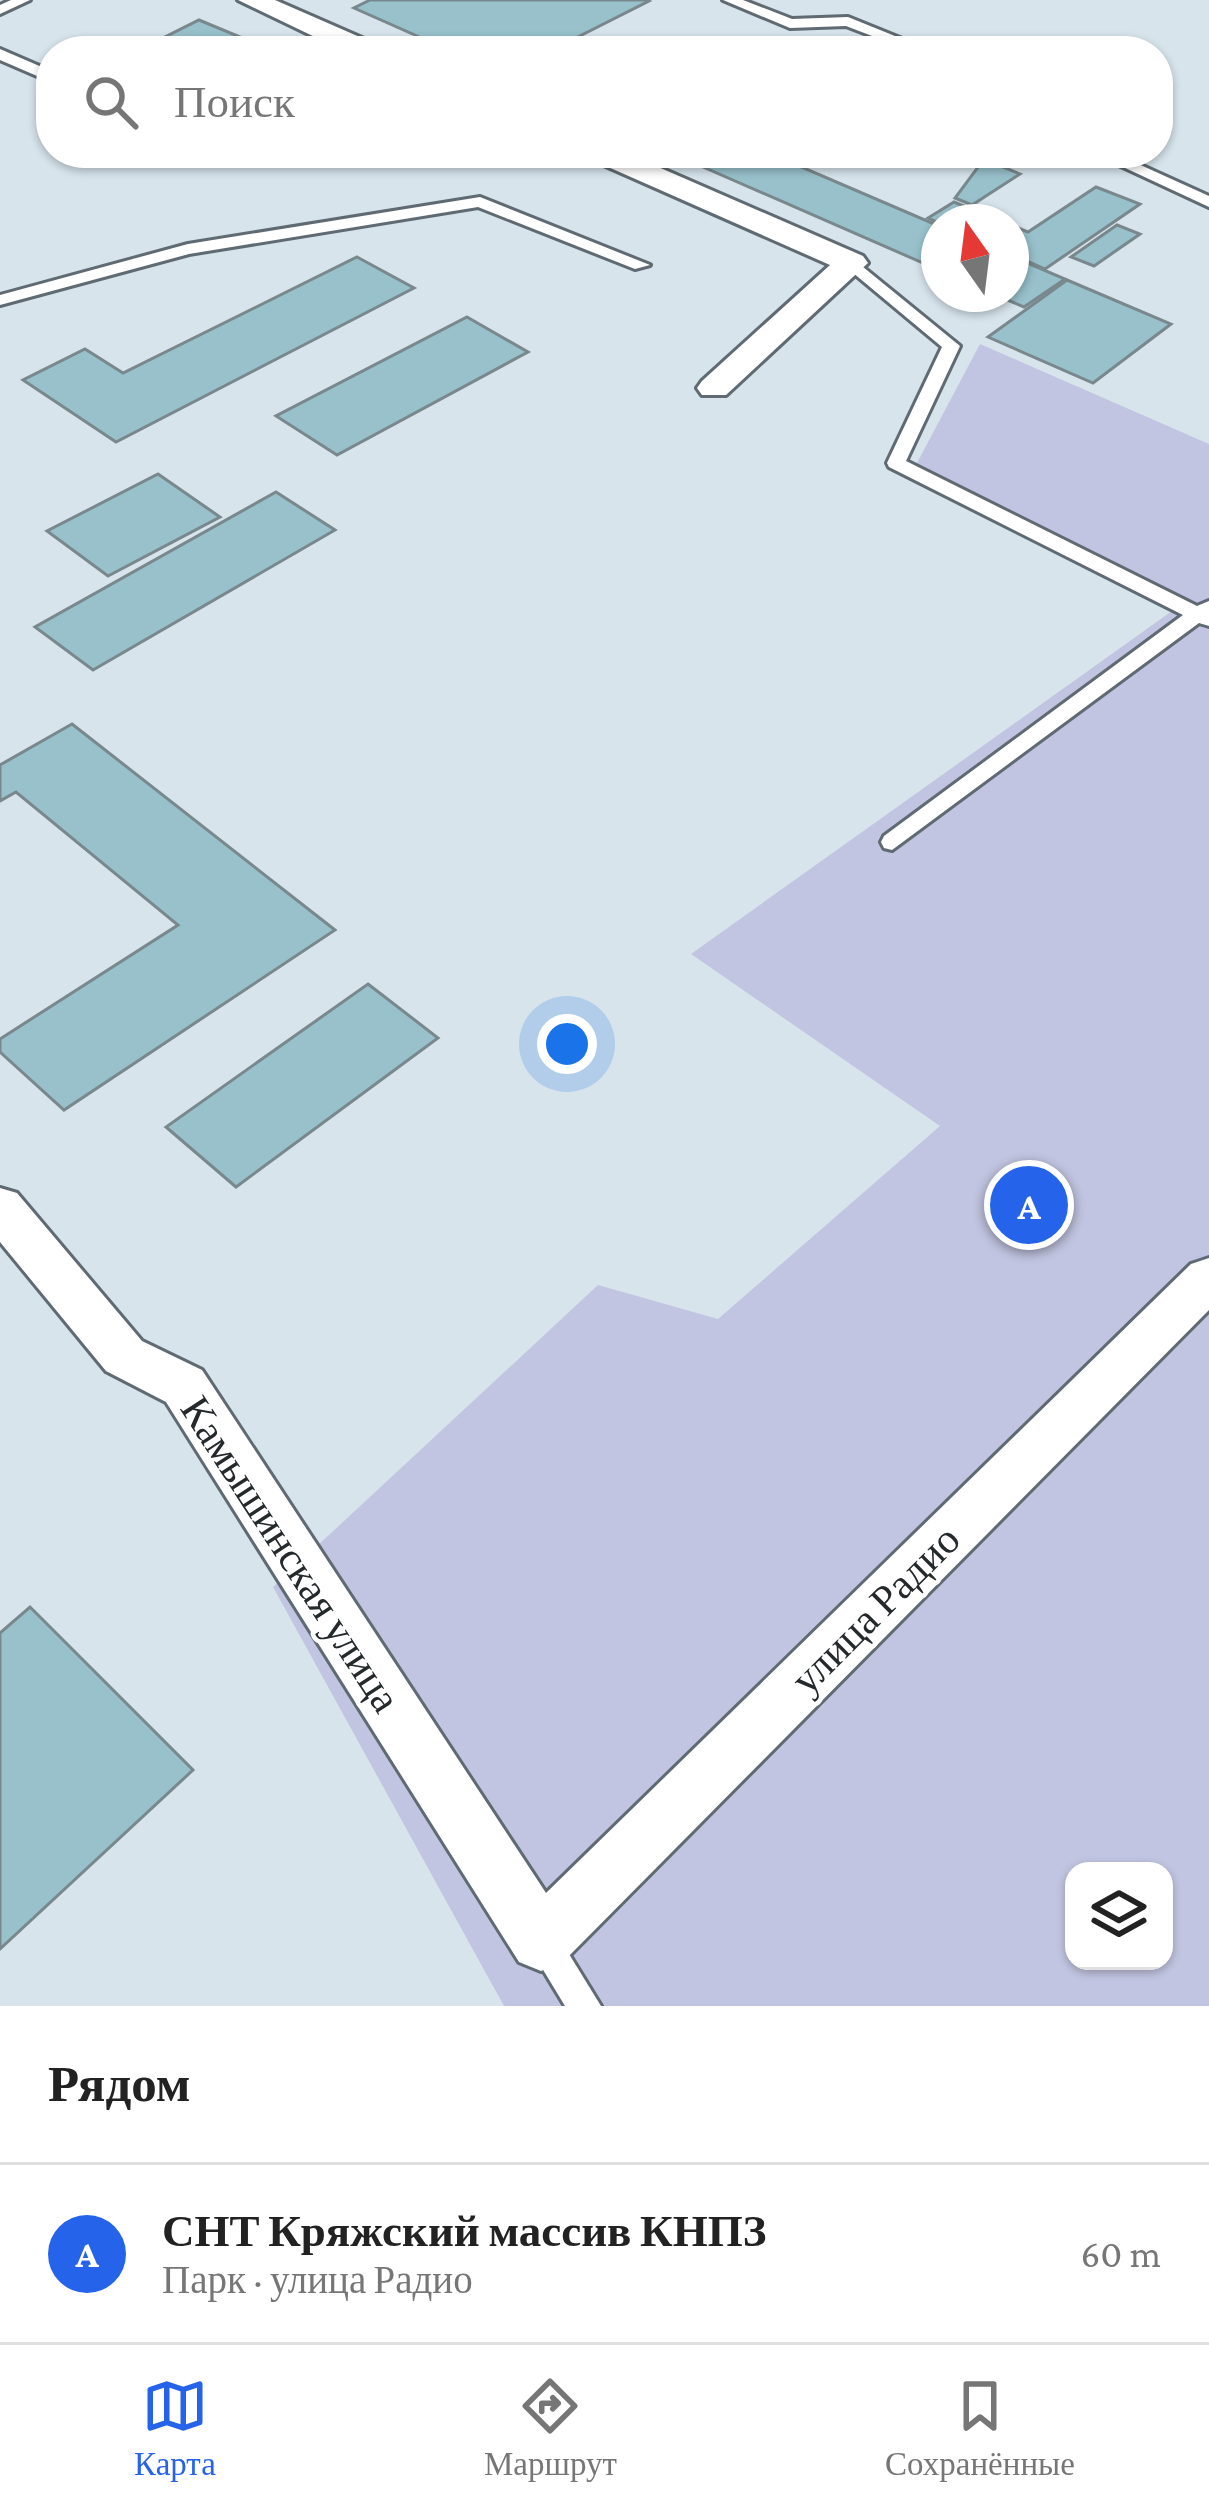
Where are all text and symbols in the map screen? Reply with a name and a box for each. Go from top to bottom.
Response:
search box [36,36,1173,168]
icon: search [78,69,144,135]
text: Поиск [174,77,295,127]
north arrow [921,204,1029,312]
your location [537,1014,597,1074]
pin: A [990,1160,1068,1250]
street label: Камышинская улица [172,1388,411,1721]
street label: улица Радио [781,1515,969,1703]
map controls [1065,1862,1173,1970]
button: layers [1065,1862,1173,1970]
text: Рядом [48,2055,191,2112]
text: СНТ Кряжский массив КНПЗ [162,2206,766,2256]
text: A [75,2232,99,2275]
text: 60 m [1080,2232,1161,2275]
text: Парк · улица Радио [162,2258,473,2301]
tab: Карта [134,2373,216,2483]
tab: Маршрут [484,2373,617,2483]
tab: Сохранённые [885,2373,1075,2483]

